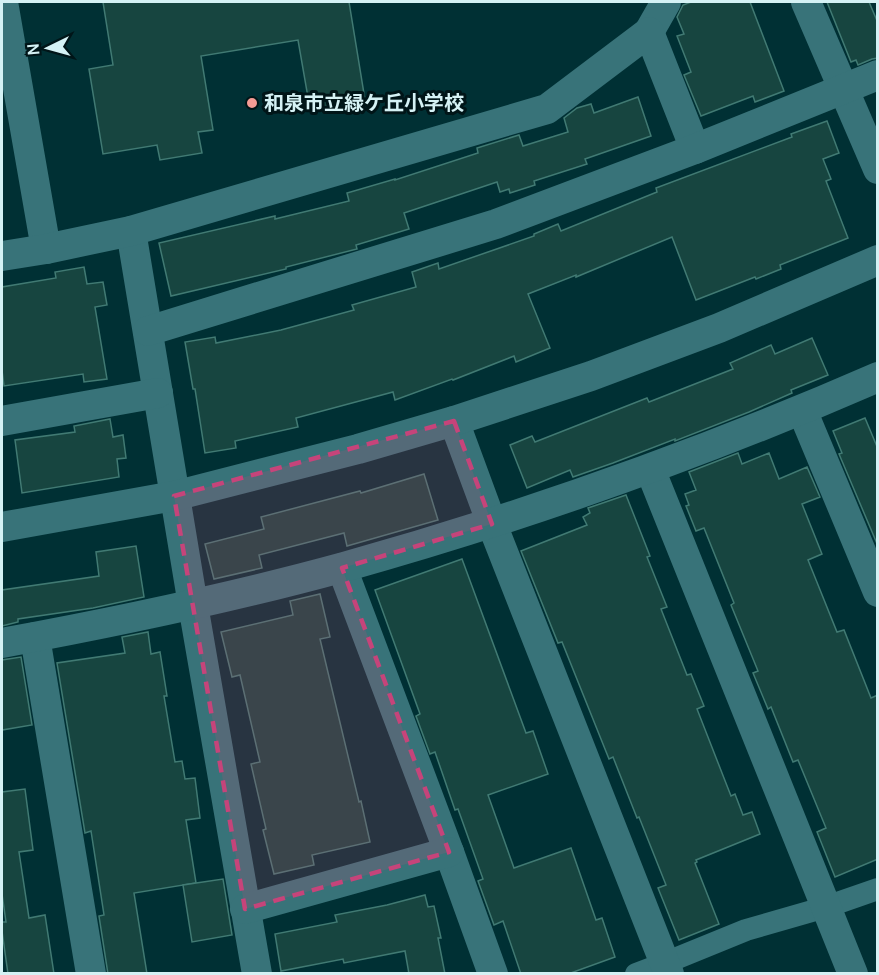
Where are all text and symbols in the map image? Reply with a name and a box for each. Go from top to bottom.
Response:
north arrow [18,18,78,78]
text: N [22,43,45,56]
place label: 和泉市立緑ケ丘小学校 [264,89,464,116]
marker: 和泉市立緑ケ丘小学校 [245,96,259,110]

